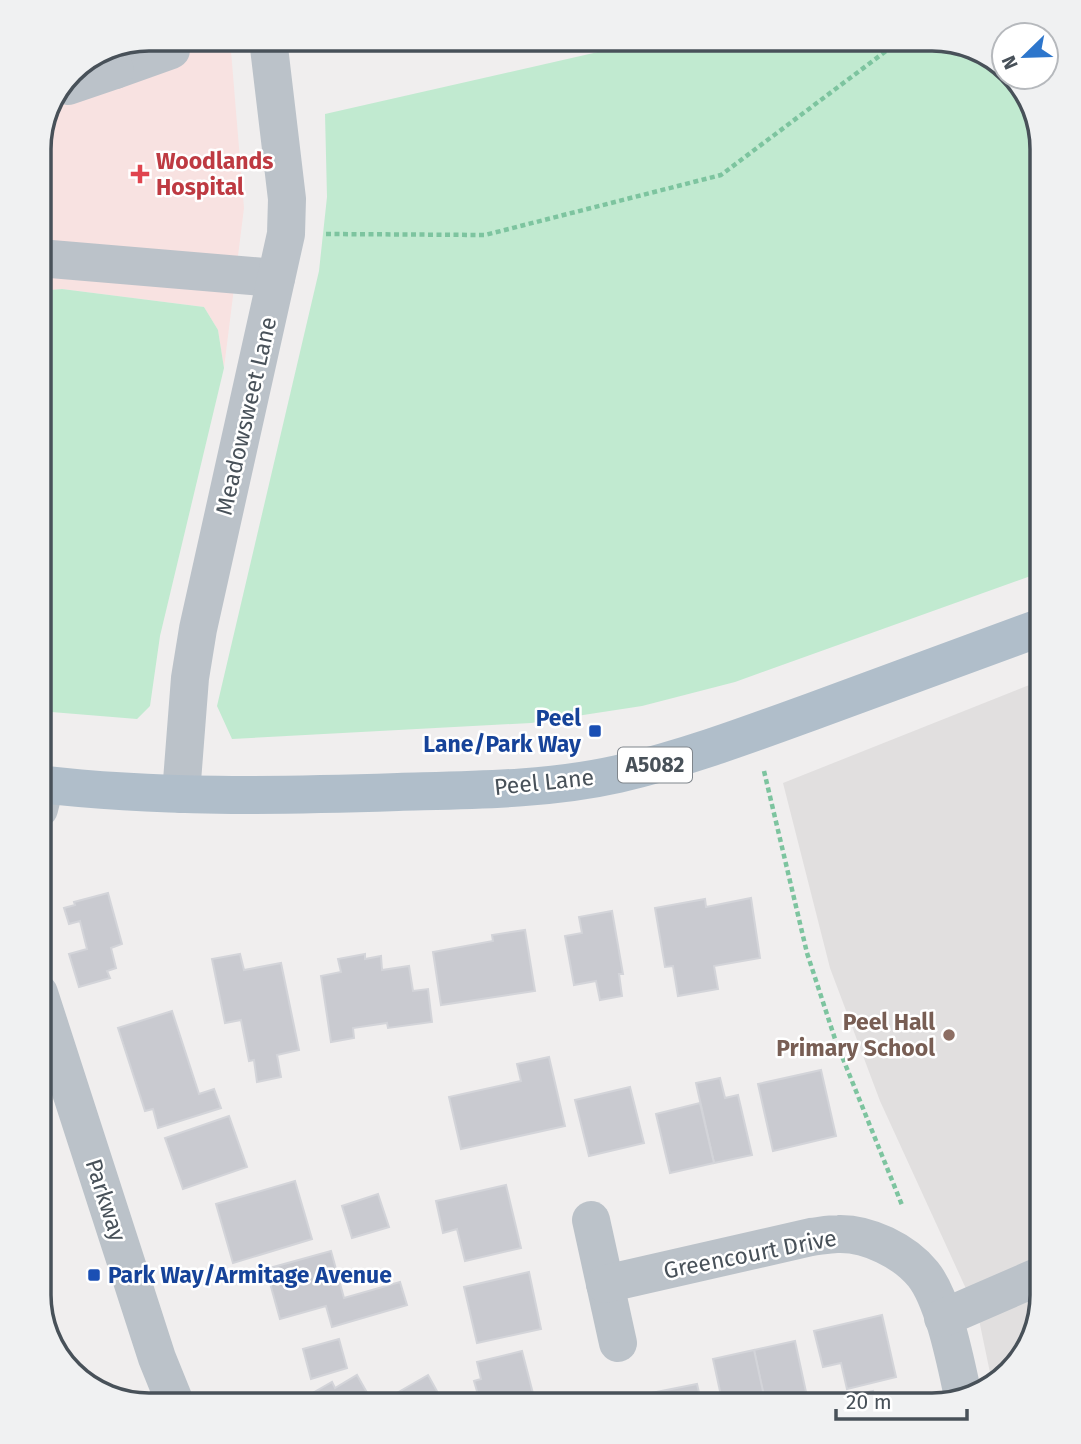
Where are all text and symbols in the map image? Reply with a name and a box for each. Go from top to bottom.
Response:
north arrow [990,21,1060,91]
text: N [997,52,1023,73]
place label: Woodlands Hospital [156,147,273,201]
marker: Woodlands Hospital [130,164,150,184]
street label: Meadowsweet Lane [210,314,282,518]
place label: Peel Lane/Park Way [423,704,582,758]
marker: Peel Lane/Park Way [587,723,603,739]
road number: A5082 [618,748,692,782]
street label: Peel Lane [493,763,595,801]
place label: Peel Hall Primary School [776,1008,935,1062]
marker: Peel Hall Primary School [941,1027,957,1043]
street label: Parkway [80,1155,133,1245]
street label: Greencourt Drive [661,1223,839,1285]
place label: Park Way/Armitage Avenue [108,1261,392,1289]
marker: Park Way/Armitage Avenue [86,1267,102,1283]
scale bar [836,1378,967,1422]
text: 20 m [846,1389,892,1415]

